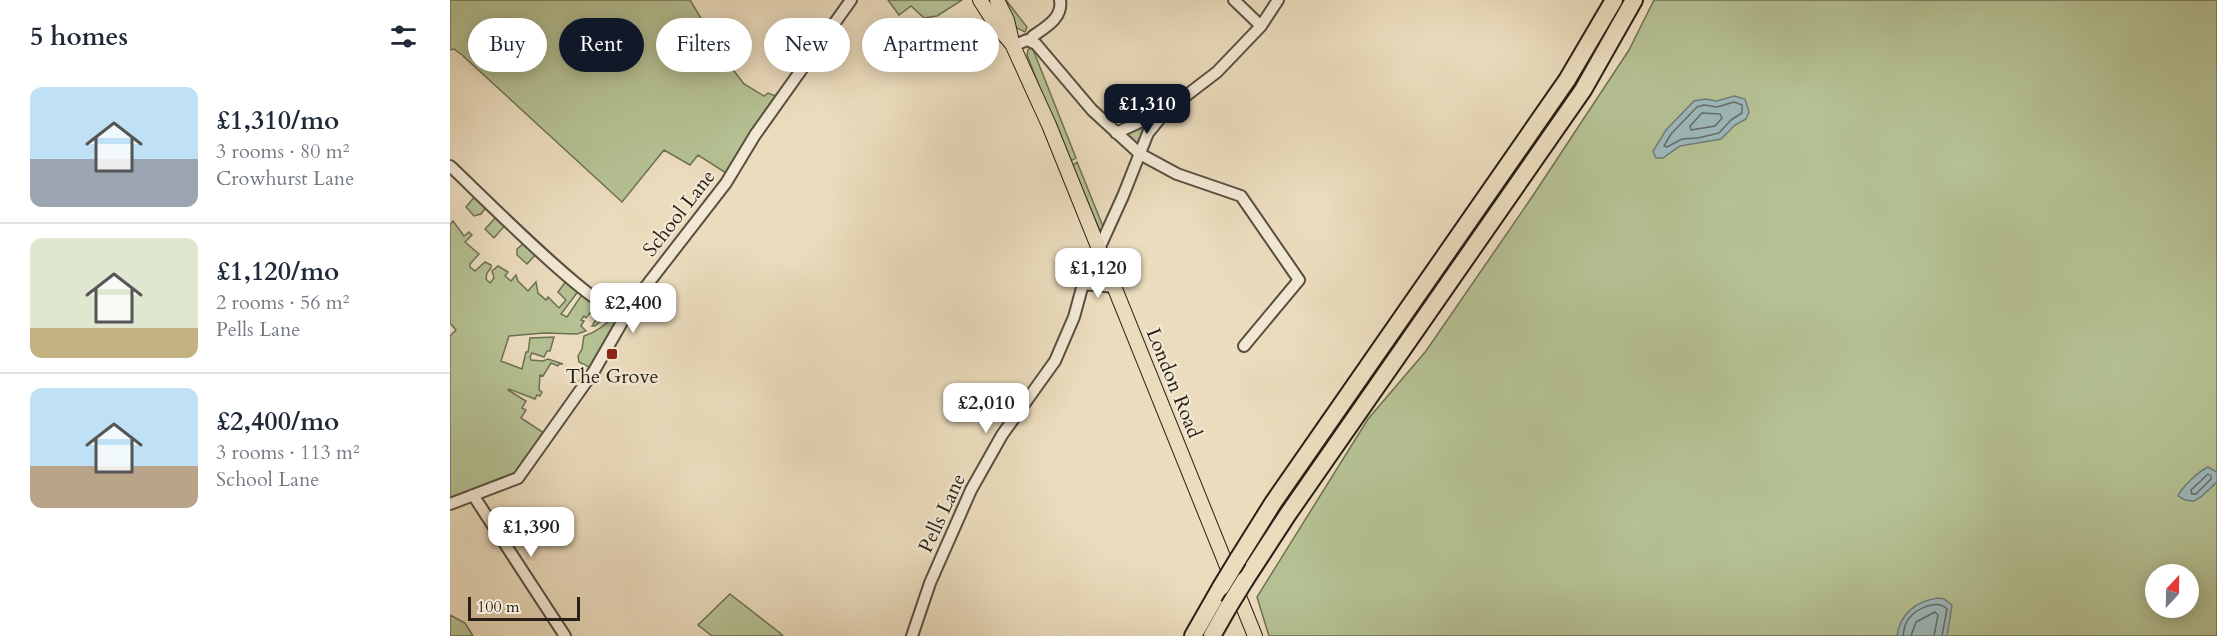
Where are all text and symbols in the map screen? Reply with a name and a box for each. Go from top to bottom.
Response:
chip: Buy [468,18,547,72]
chip: Rent [559,18,644,72]
chip: Filters [656,18,752,72]
chip: New [764,18,850,72]
chip: Apartment [862,18,999,72]
text: 5 homes [30,19,128,54]
icon: filters [387,20,420,53]
pin: £1,310 [1098,84,1196,135]
text: £1,310 [1118,90,1176,117]
text: £1,310/mo [216,103,339,138]
icon: home [78,111,150,183]
text: 3 rooms · 80 m² [216,138,349,165]
street label: School Lane [637,164,721,262]
text: Crowhurst Lane [216,165,354,192]
pin: £1,120 [1049,248,1147,299]
text: £1,120/mo [216,254,339,289]
text: £1,120 [1069,254,1127,281]
icon: home [78,262,150,334]
pin: £2,400 [584,283,682,334]
text: 2 rooms · 56 m² [216,289,349,316]
text: £2,400 [604,289,662,316]
text: Pells Lane [216,316,300,343]
street label: London Road [1140,324,1208,442]
marker: The Grove [605,347,619,361]
place label: The Grove [565,363,659,390]
pin: £2,010 [937,383,1035,434]
text: £2,010 [957,389,1015,416]
text: £2,400/mo [216,404,339,439]
icon: home [78,412,150,484]
text: 3 rooms · 113 m² [216,439,360,466]
text: School Lane [216,466,319,493]
street label: Pells Lane [912,469,972,557]
pin: £1,390 [482,507,580,558]
text: £1,390 [502,513,560,540]
north arrow [2145,564,2199,618]
map controls [2145,564,2199,618]
scale bar [468,594,580,622]
text: 100 m [477,596,519,618]

